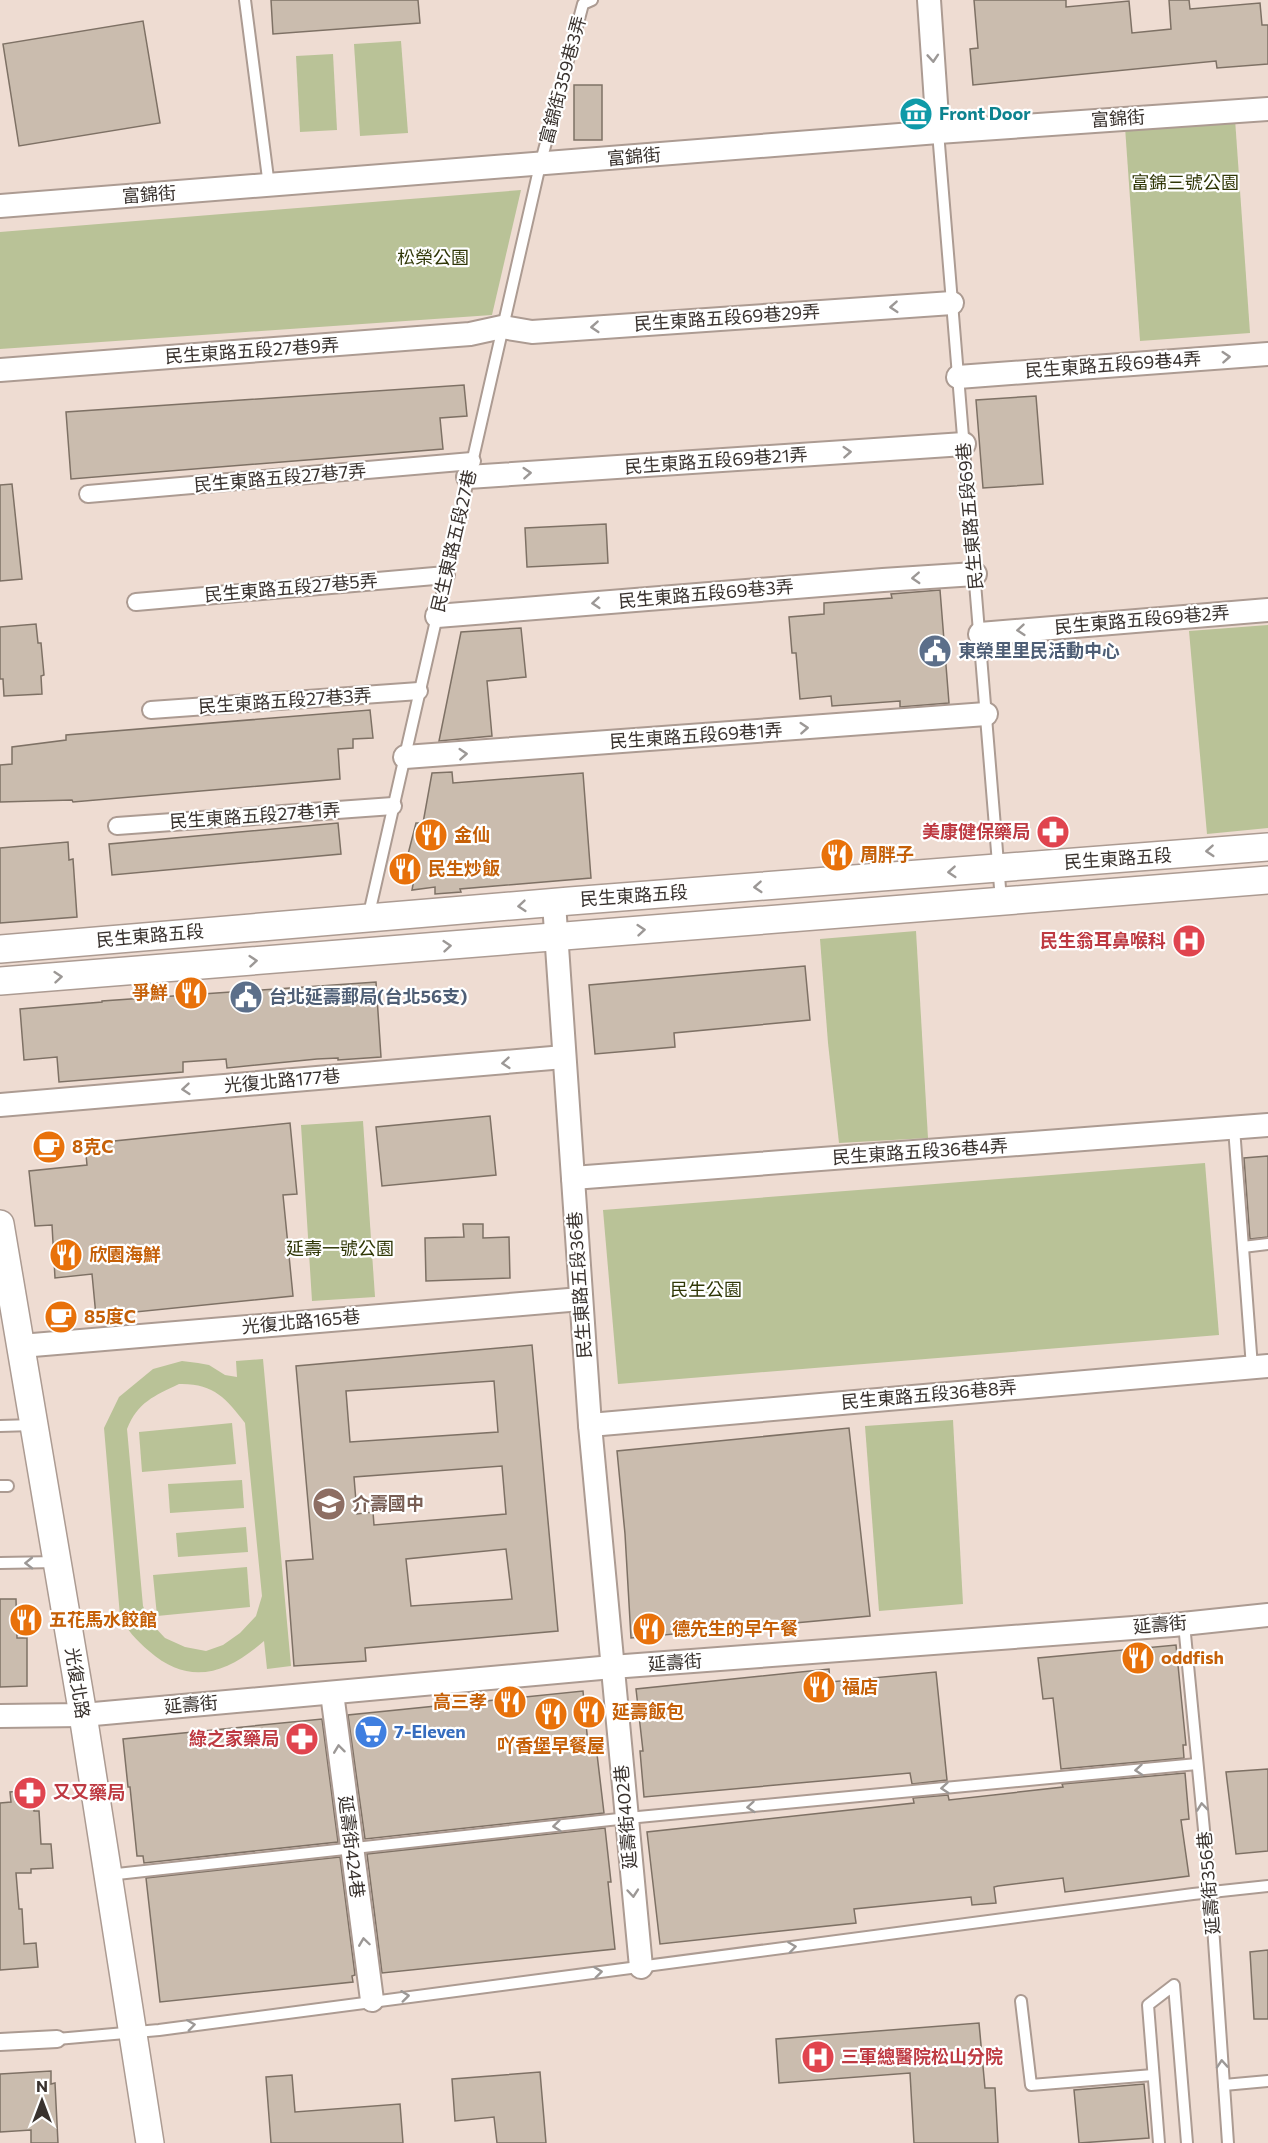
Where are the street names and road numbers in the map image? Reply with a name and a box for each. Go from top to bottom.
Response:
street label: 富錦街359巷3弄 [534,13,590,146]
street label: 富錦街 [1090,105,1146,131]
street label: 富錦街 [606,143,662,169]
street label: 富錦街 [121,181,177,207]
street label: 民生東路五段69巷29弄 [633,300,821,334]
street label: 民生東路五段27巷9弄 [164,333,340,367]
street label: 民生東路五段69巷4弄 [1024,347,1202,381]
street label: 民生東路五段69巷 [952,442,986,591]
street label: 民生東路五段69巷21弄 [624,443,808,477]
street label: 民生東路五段27巷7弄 [193,459,367,495]
street label: 民生東路五段27巷 [426,467,480,614]
street label: 民生東路五段27巷5弄 [203,568,378,606]
street label: 民生東路五段69巷3弄 [617,574,794,612]
street label: 民生東路五段69巷2弄 [1053,600,1230,638]
street label: 民生東路五段27巷3弄 [198,683,372,717]
street label: 民生東路五段69巷1弄 [609,718,783,752]
street label: 民生東路五段27巷1弄 [169,798,341,832]
street label: 民生東路五段 [1063,843,1173,873]
street label: 民生東路五段 [579,880,689,910]
street label: 民生東路五段 [95,919,205,951]
street label: 光復北路177巷 [223,1064,341,1096]
street label: 民生東路五段36巷4弄 [831,1134,1008,1168]
street label: 民生東路五段36巷 [563,1211,595,1359]
street label: 光復北路165巷 [241,1305,361,1337]
street label: 民生東路五段36巷8弄 [840,1375,1018,1413]
street label: 延壽街 [1132,1611,1188,1637]
street label: 光復北路 [61,1646,94,1720]
street label: 延壽街 [647,1649,703,1675]
street label: 延壽街 [163,1691,219,1717]
street label: 延壽街402巷 [609,1764,641,1870]
street label: 延壽街424巷 [335,1794,369,1899]
street label: 延壽街356巷 [1193,1831,1223,1936]

